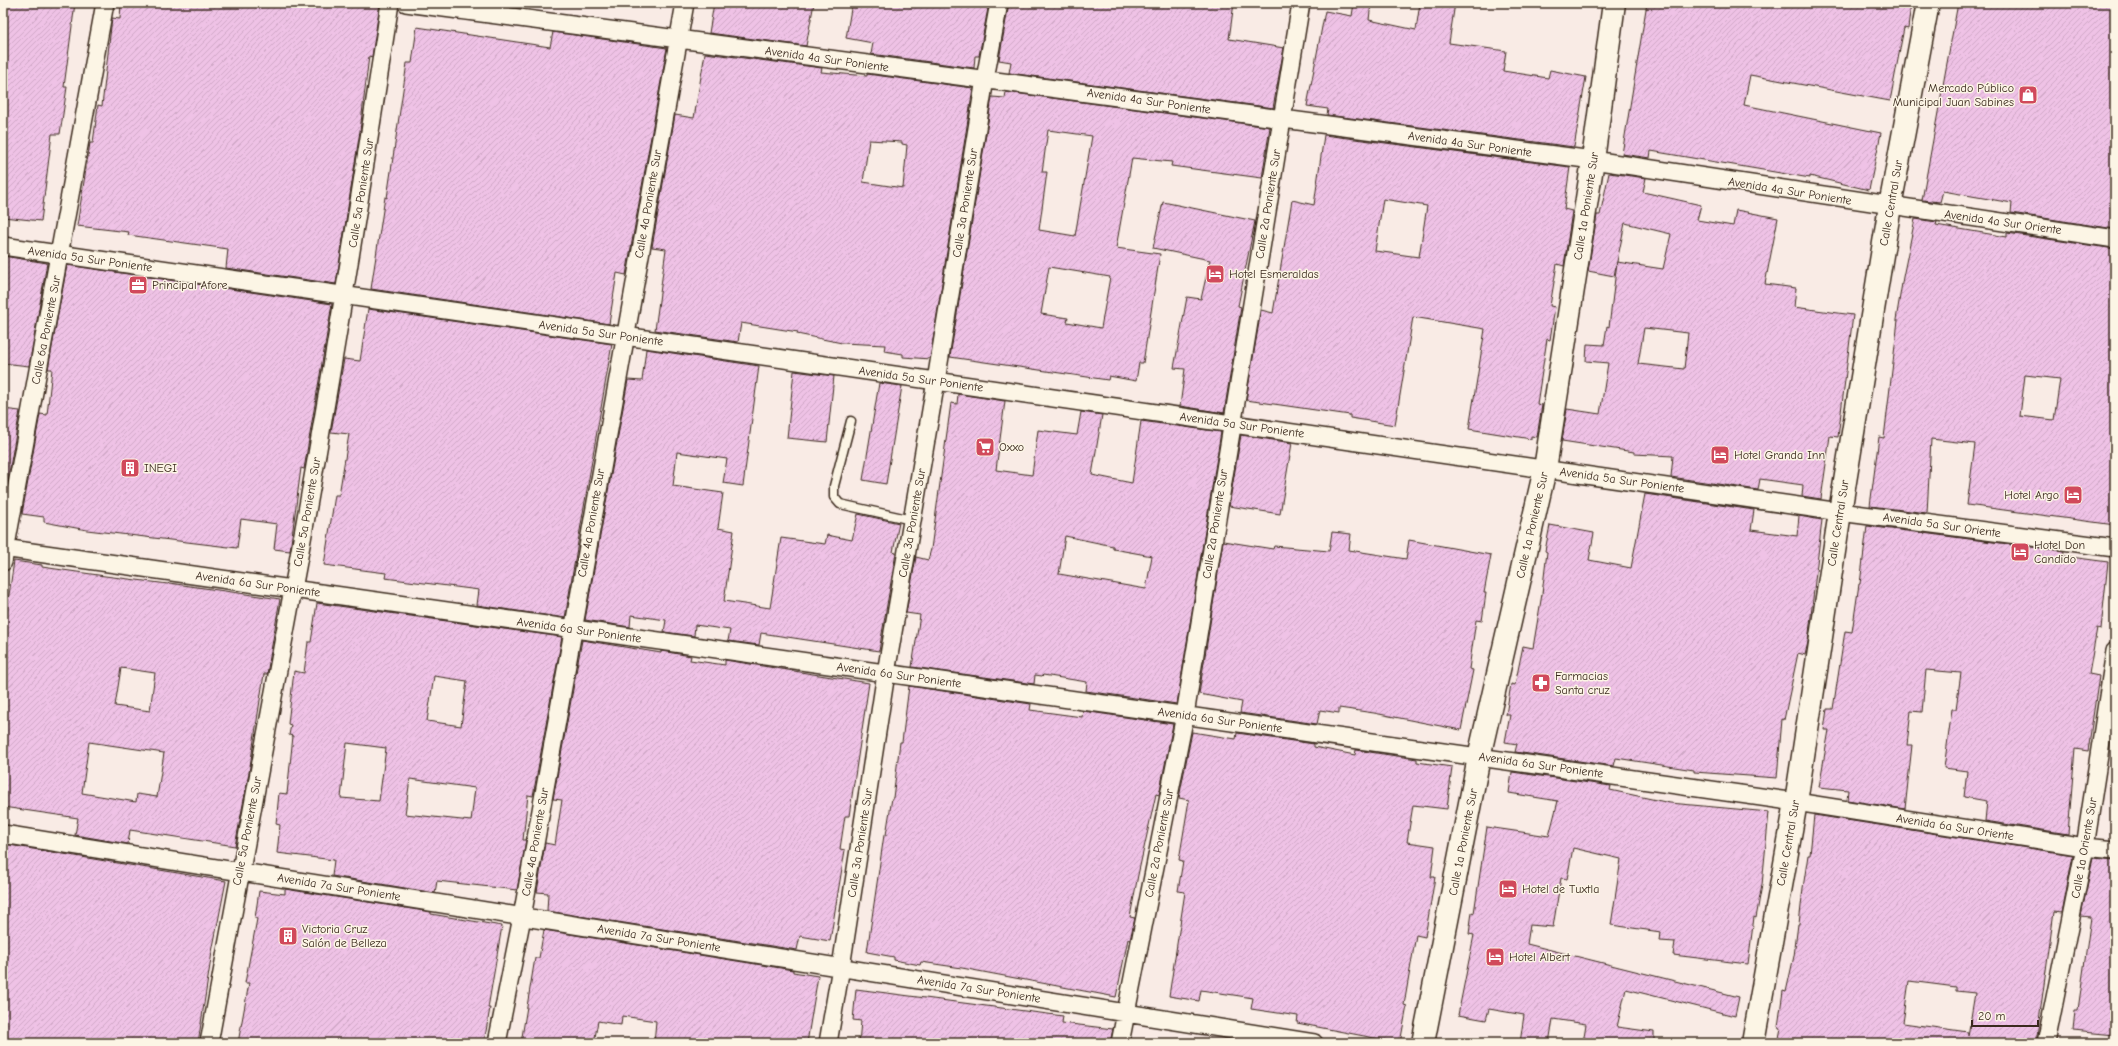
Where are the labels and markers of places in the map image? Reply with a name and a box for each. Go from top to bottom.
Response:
place label: Mercado Público Municipal Juan Sabines [1893,81,2014,109]
shop icon: Mercado Público Municipal Juan Sabines [2017,84,2039,106]
hotel icon: Hotel Esmeraldas [1204,263,1226,285]
place label: Hotel Esmeraldas [1229,267,1319,281]
office icon: Principal Afore [127,274,149,296]
place label: Principal Afore [152,278,228,292]
supermarket icon: Oxxo [974,436,996,458]
place label: Oxxo [999,440,1024,454]
hotel icon: Hotel Granda Inn [1709,444,1731,466]
place label: Hotel Granda Inn [1734,448,1825,462]
building icon: INEGI [119,457,141,479]
place label: INEGI [144,461,177,475]
hotel icon: Hotel Argo [2062,484,2084,506]
place label: Hotel Argo [2004,488,2059,502]
place label: Hotel Don Candido [2034,538,2085,566]
hotel icon: Hotel Don Candido [2009,541,2031,563]
place label: Farmacias Santa cruz [1555,669,1610,697]
pharmacy icon: Farmacias Santa cruz [1530,672,1552,694]
hotel icon: Hotel de Tuxtla [1497,878,1519,900]
place label: Hotel de Tuxtla [1522,882,1599,896]
place label: Victoria Cruz Salón de Belleza [302,922,387,950]
building icon: Victoria Cruz Salón de Belleza [277,925,299,947]
hotel icon: Hotel Albert [1484,946,1506,968]
place label: Hotel Albert [1509,950,1570,964]

